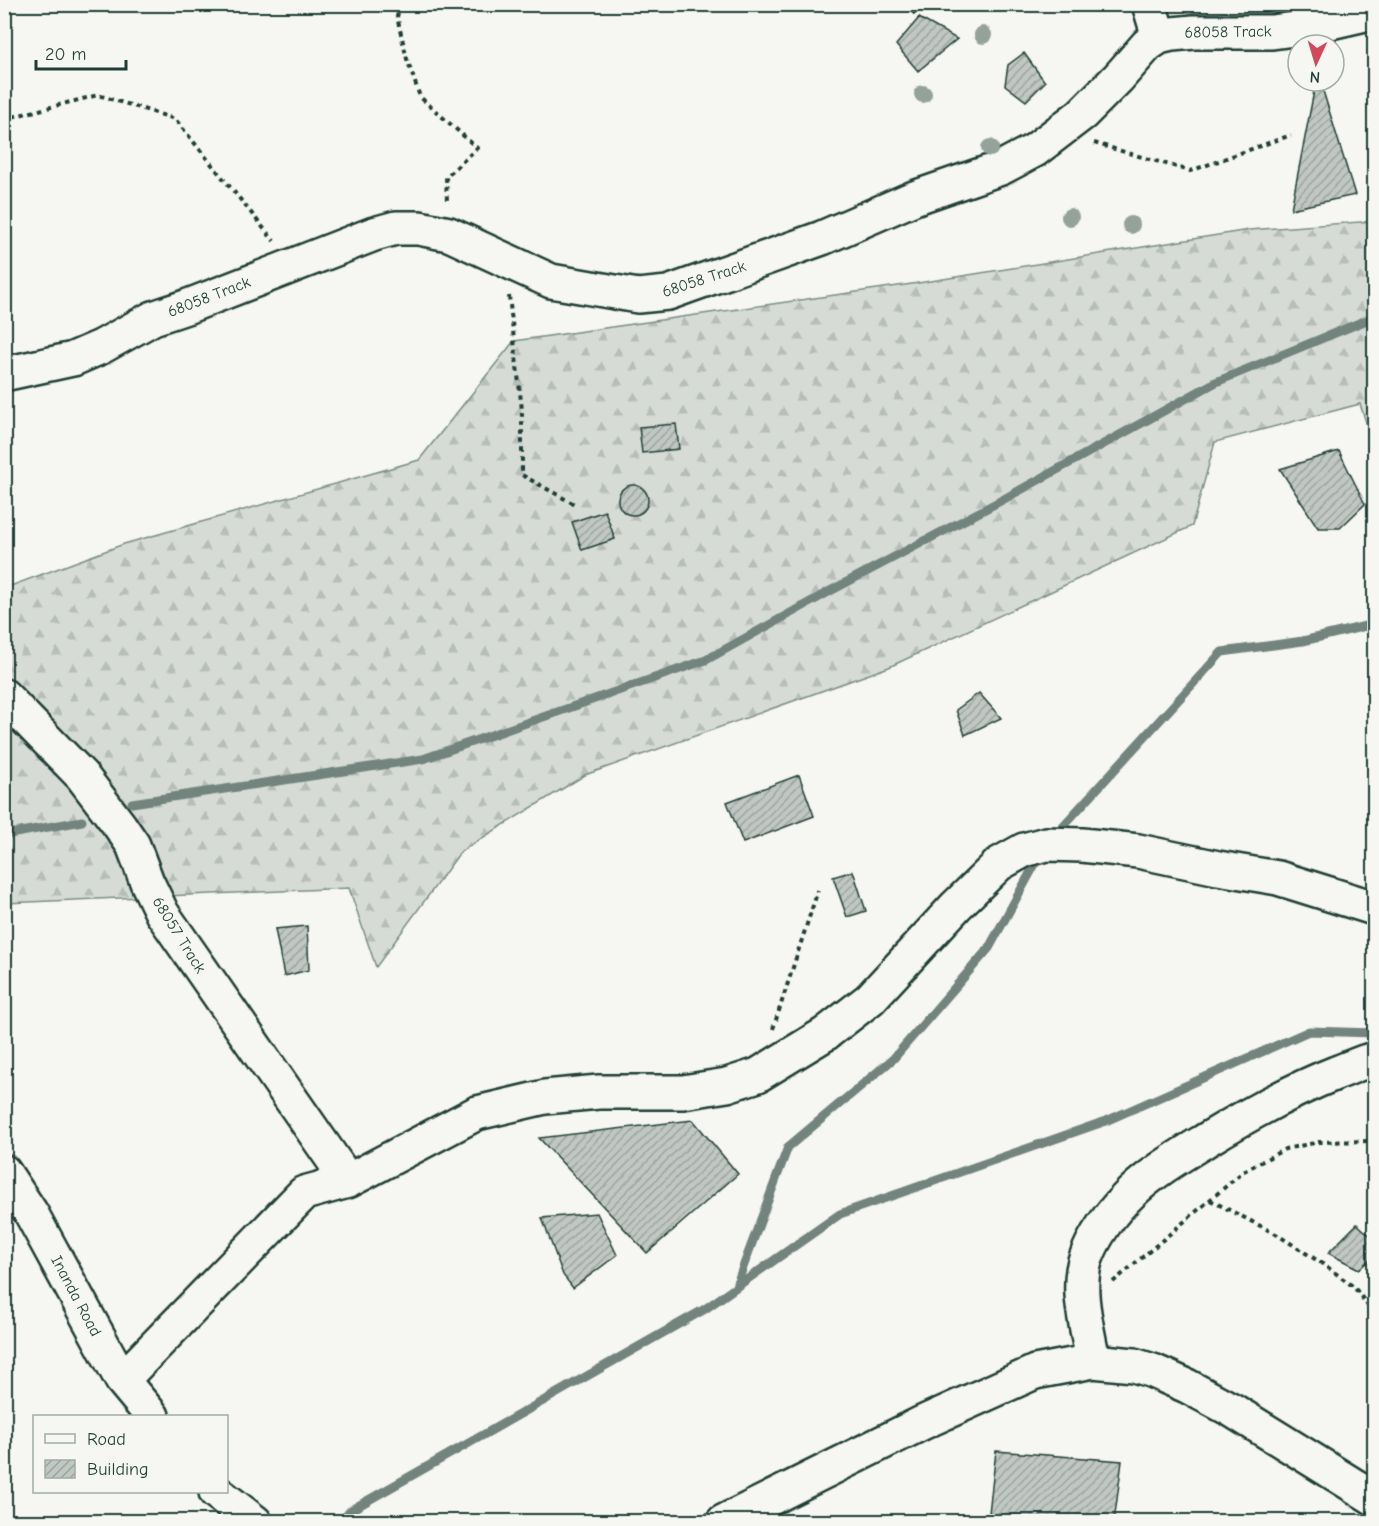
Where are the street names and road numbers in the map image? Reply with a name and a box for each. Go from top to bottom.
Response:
street label: 68058 Track [1184,22,1272,42]
street label: 68058 Track [660,257,748,301]
street label: 68058 Track [165,273,253,321]
street label: 68057 Track [148,894,210,977]
street label: Inanda Road [47,1253,105,1339]

